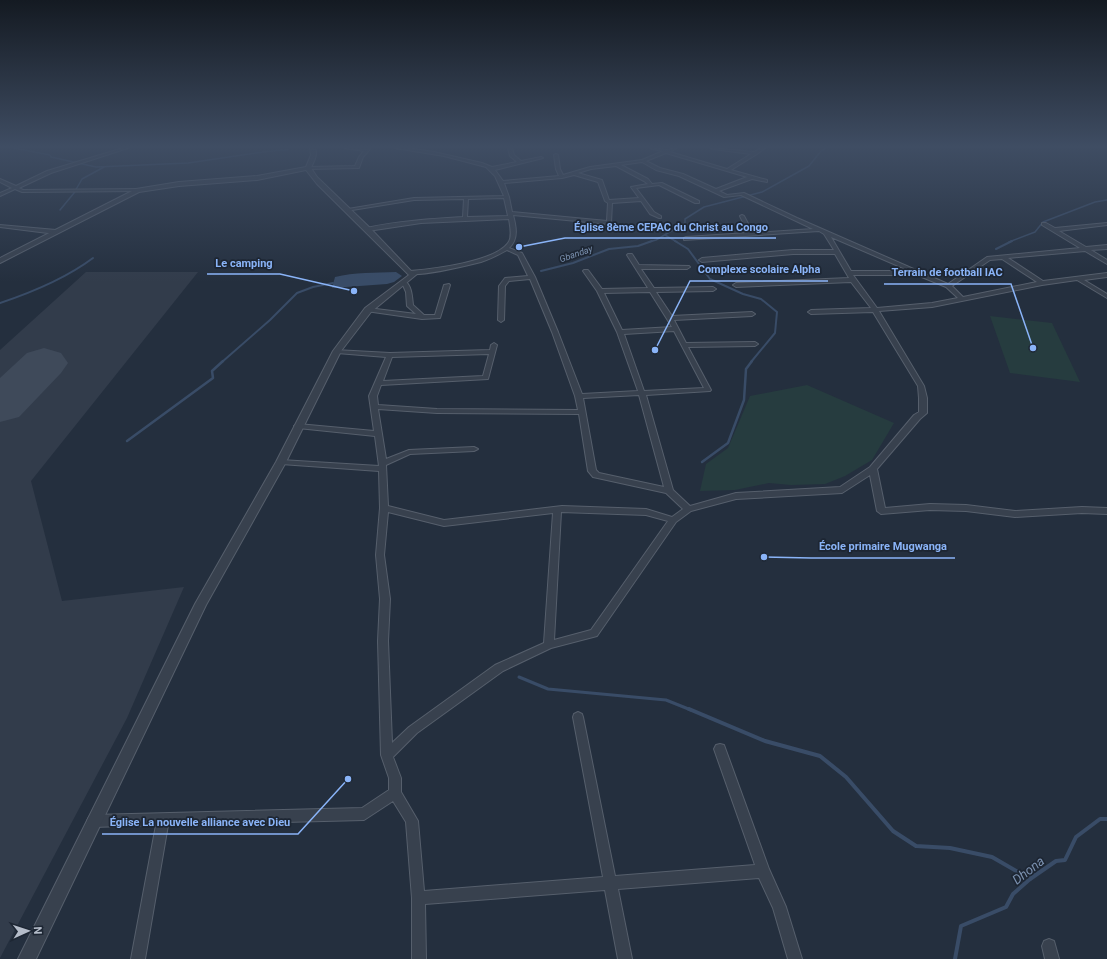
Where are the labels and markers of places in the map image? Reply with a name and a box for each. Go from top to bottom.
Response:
callout: Église 8ème CEPAC du Christ au Congo [565,215,776,238]
callout: Le camping [207,251,280,274]
callout: Complexe scolaire Alpha [690,258,828,281]
callout: Terrain de football IAC [884,261,1011,284]
callout: École primaire Mugwanga [811,535,955,558]
callout: Église La nouvelle alliance avec Dieu [102,811,298,834]

